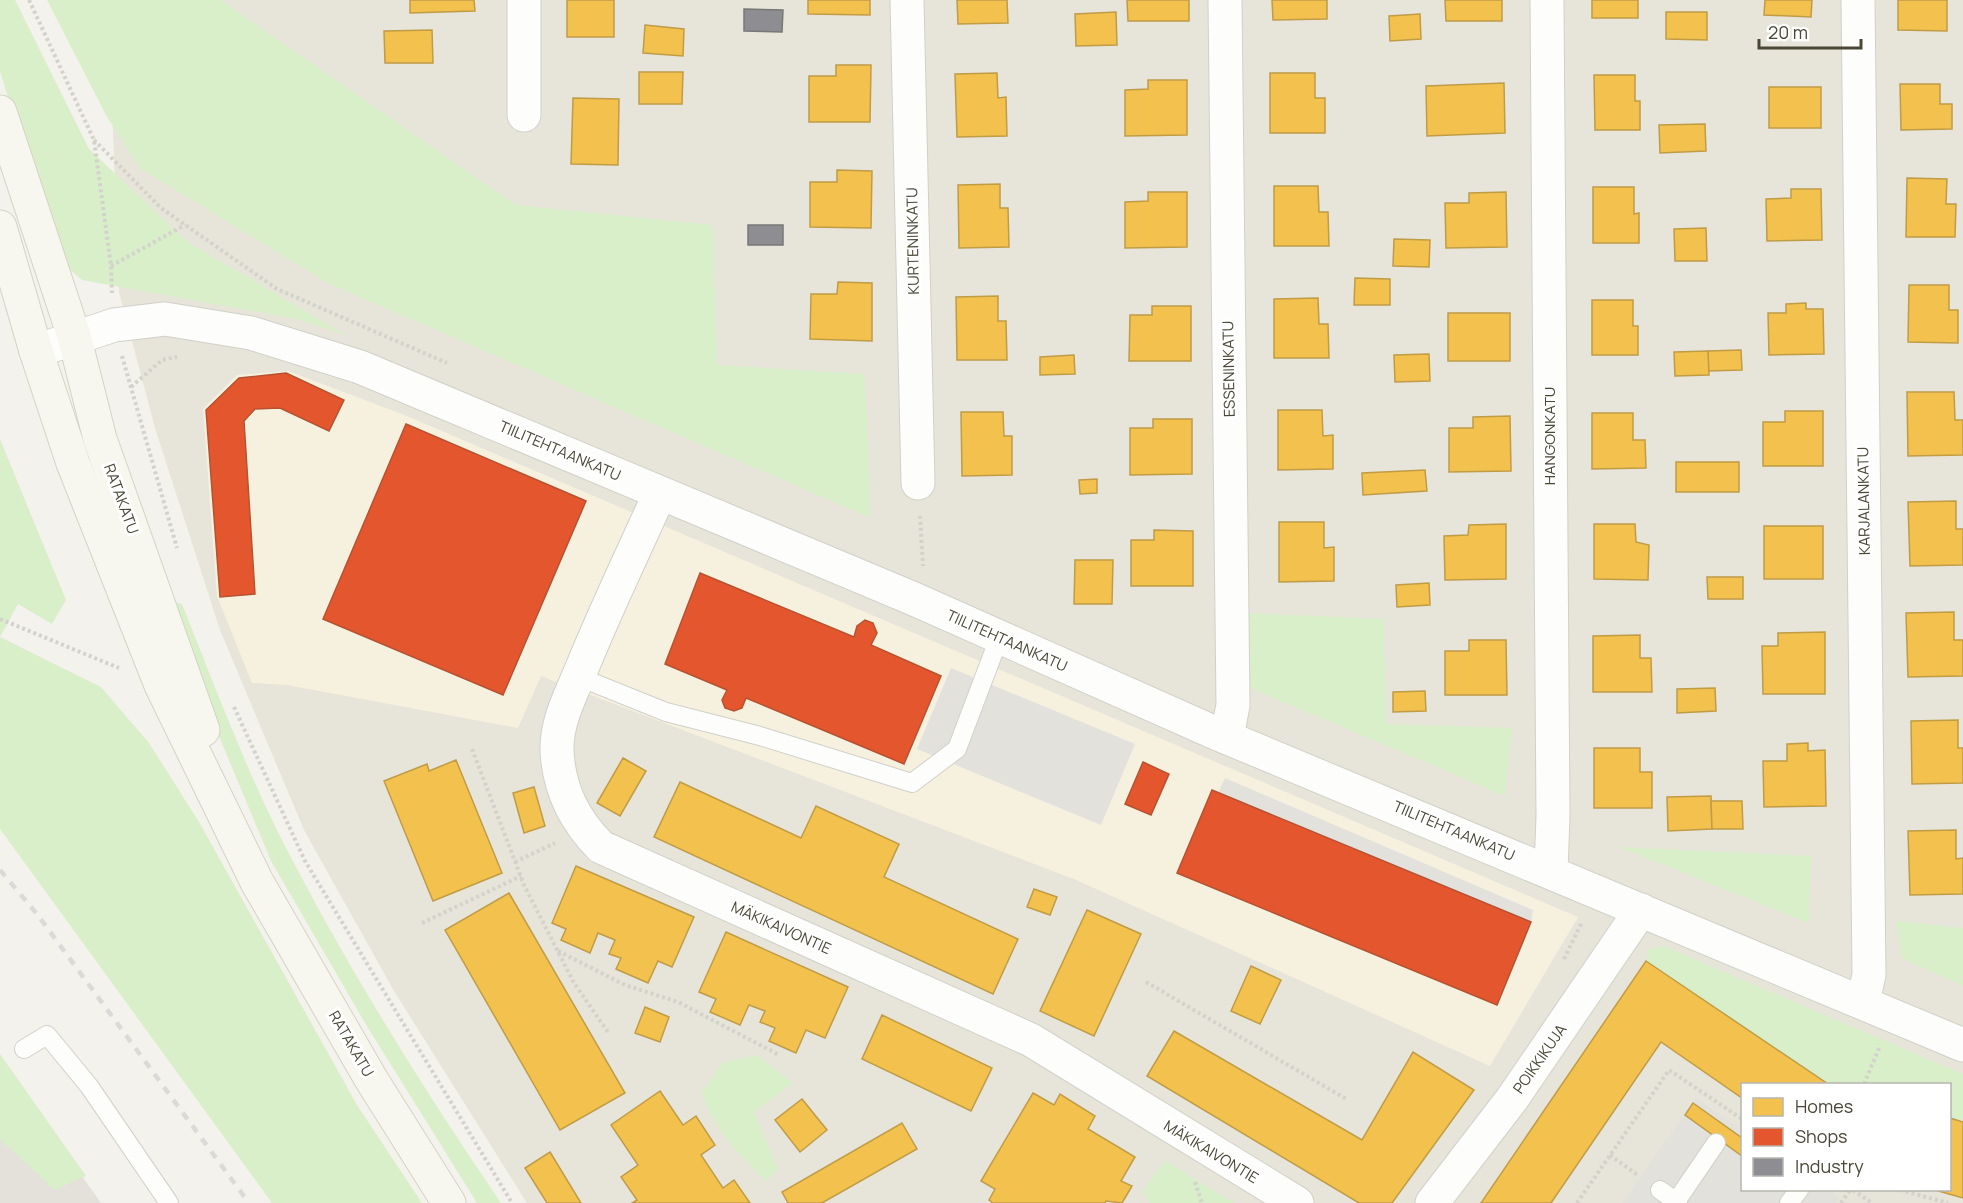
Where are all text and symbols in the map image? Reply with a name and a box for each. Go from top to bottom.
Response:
scale bar [1759,12,1861,50]
text: 20 m [1768,20,1808,44]
street label: KURTENINKATU [901,187,924,295]
street label: ESSENINKATU [1217,321,1240,417]
street label: HANGONKATU [1539,387,1560,485]
street label: TIILITEHTAANKATU [496,415,624,486]
street label: KARJALANKATU [1852,447,1875,555]
street label: RATAKATU [99,461,144,537]
street label: TIILITEHTAANKATU [943,604,1071,677]
street label: TIILITEHTAANKATU [1390,795,1518,866]
street label: MÄKIKAIVONTIE [728,896,834,959]
street label: RATAKATU [324,1007,379,1081]
street label: POIKKIKUJA [1508,1019,1572,1098]
legend [1741,1083,1951,1191]
text: Homes [1795,1094,1853,1118]
street label: MÄKIKAIVONTIE [1160,1115,1263,1188]
text: Shops [1795,1124,1847,1148]
text: Industry [1795,1154,1864,1178]

